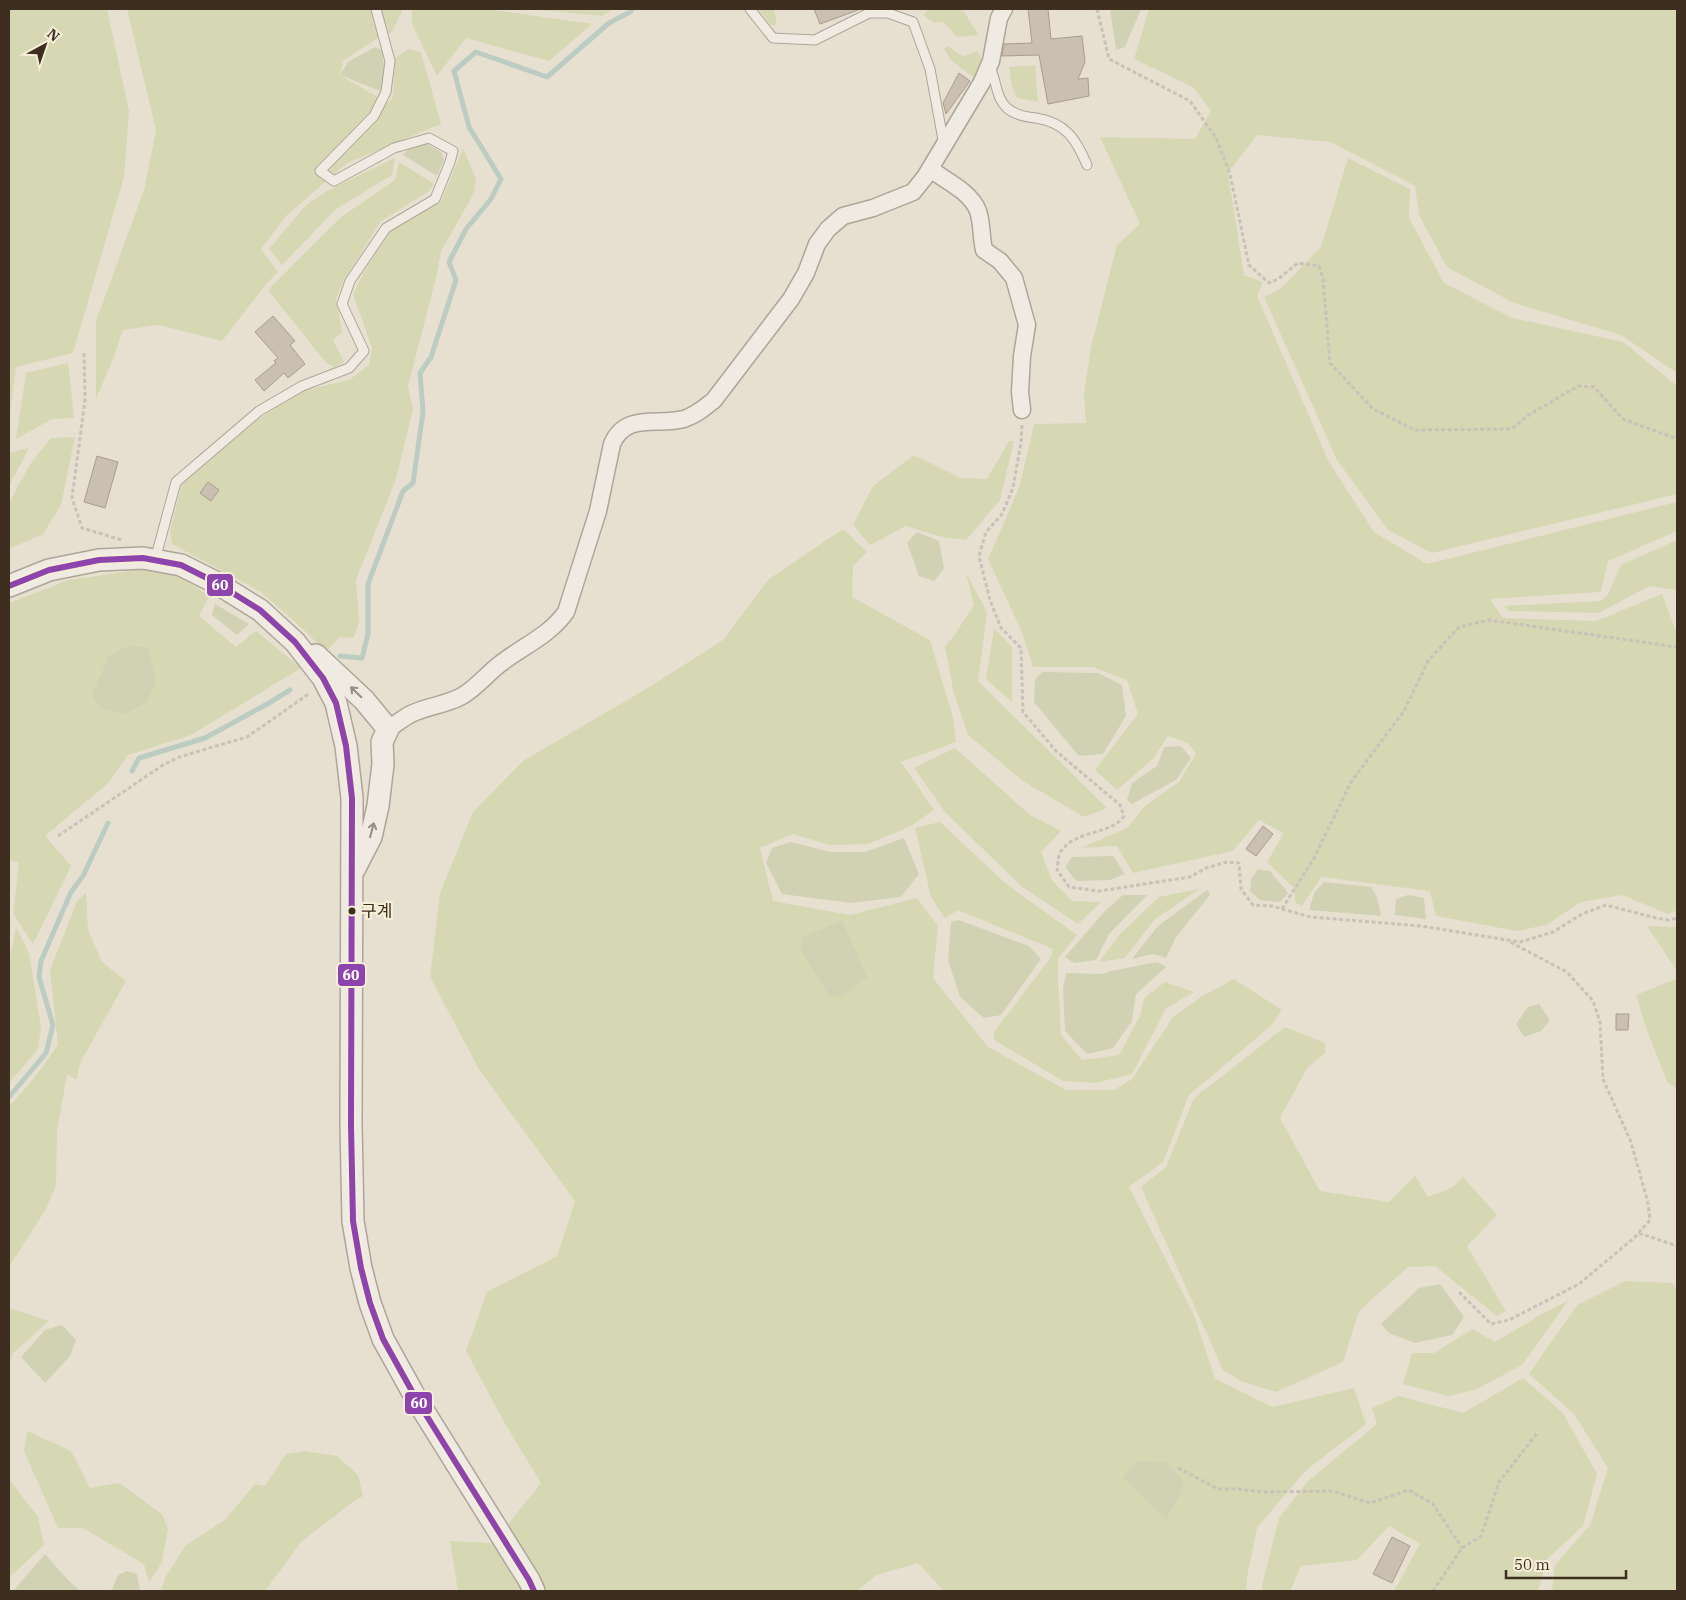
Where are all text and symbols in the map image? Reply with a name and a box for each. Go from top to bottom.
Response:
north arrow [20,20,70,70]
text: N [43,25,63,45]
line badge: 60 [206,573,234,597]
text: 60 [212,576,228,594]
one-way arrow [350,686,363,698]
one-way arrow [368,822,378,838]
place label: 구계 [361,900,392,922]
marker: 구계 [347,906,357,916]
line badge: 60 [337,963,366,987]
text: 60 [343,966,359,984]
line badge: 60 [404,1391,433,1415]
text: 60 [411,1394,427,1412]
scale bar [1506,1548,1626,1580]
text: 50 m [1514,1555,1550,1574]

